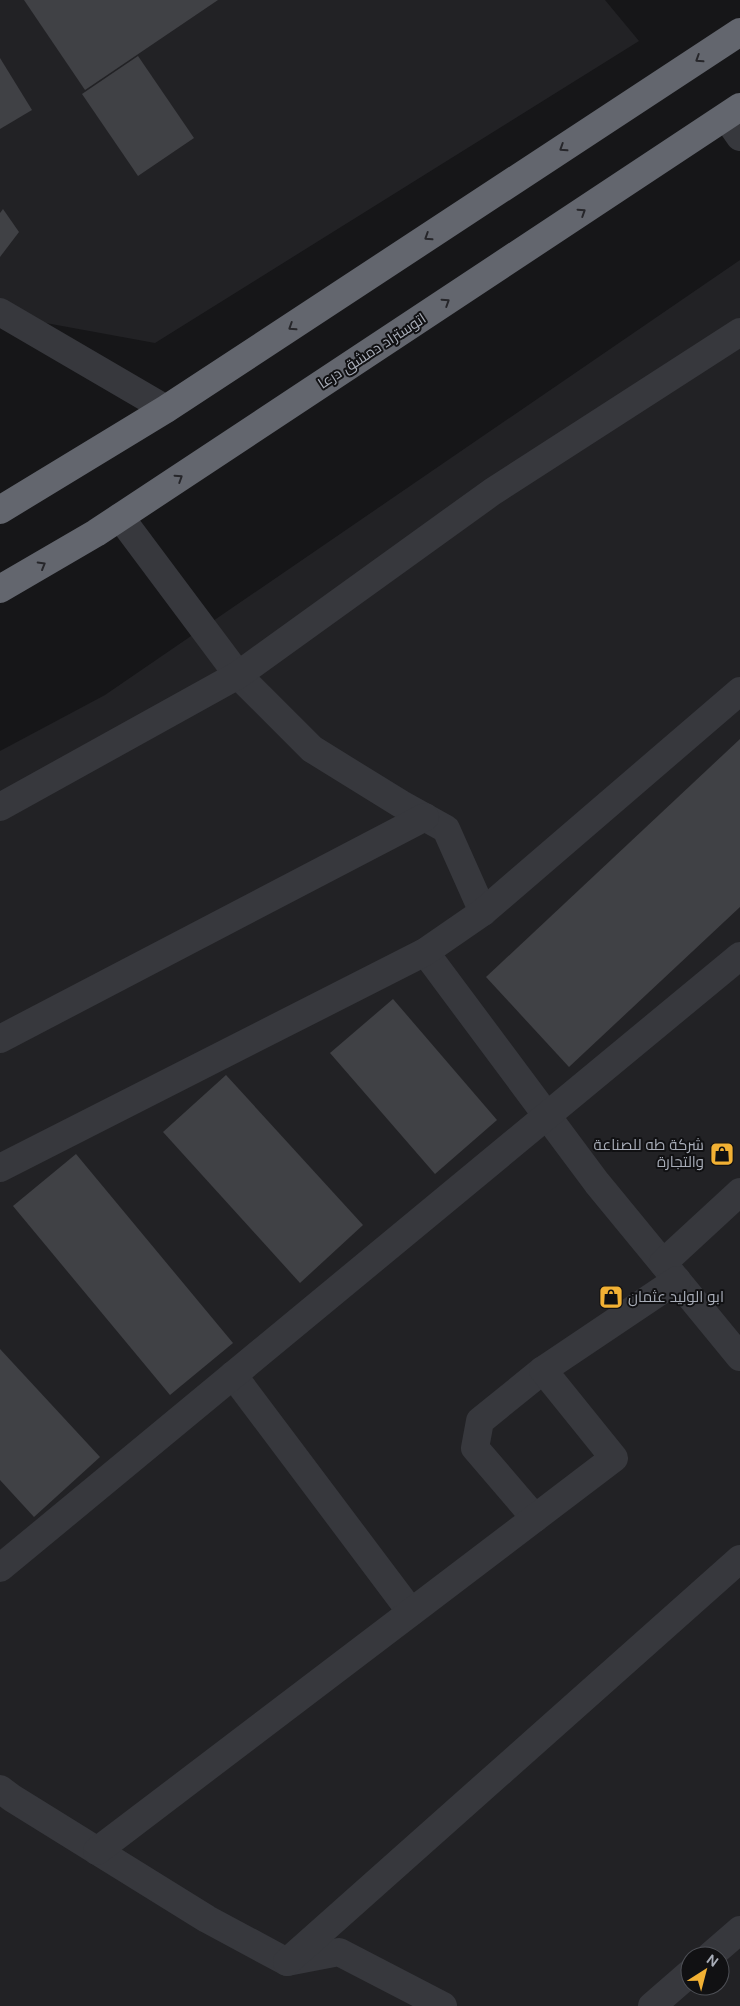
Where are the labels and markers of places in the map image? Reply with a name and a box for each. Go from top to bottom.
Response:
place label: شركة طه للصناعة والتجارة [594,1135,704,1172]
shop icon: شركة طه للصناعة والتجارة [709,1141,735,1167]
shop icon: ابو الوليد عثمان [598,1284,624,1310]
place label: ابو الوليد عثمان [628,1287,724,1307]

